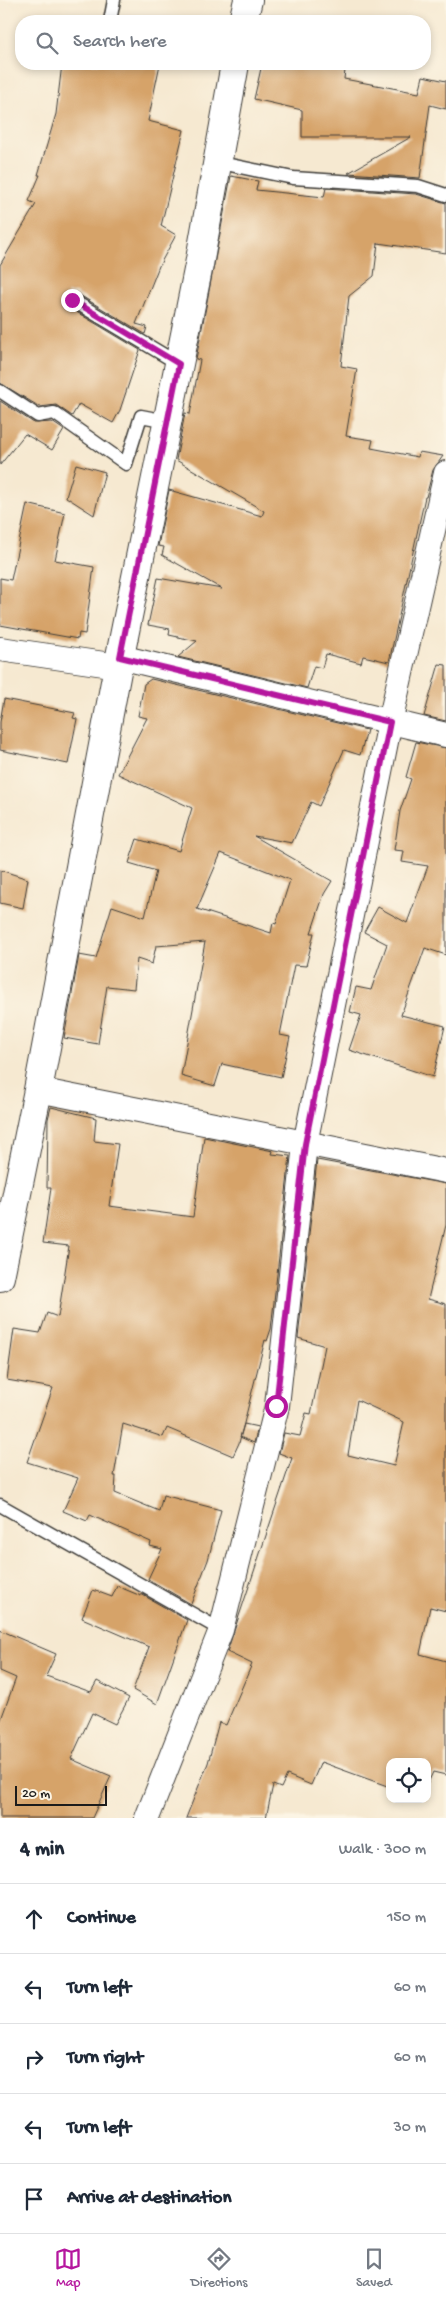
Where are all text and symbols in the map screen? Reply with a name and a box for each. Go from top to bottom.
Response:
search box [15,15,431,70]
icon: search [33,29,61,57]
text: Search here [73,31,167,54]
route end [61,289,84,312]
route start [265,1395,288,1418]
map controls [386,1758,431,1803]
button: locate [386,1758,431,1803]
scale bar [15,1783,108,1806]
text: 20 m [22,1786,50,1803]
text: 4 min [20,1838,64,1863]
text: Walk · 300 m [339,1841,426,1860]
icon: ahead [20,1905,48,1933]
text: Continue [67,1907,136,1930]
text: 150 m [387,1909,426,1928]
icon: left [20,1975,48,2003]
text: Turn left [67,1977,131,2000]
text: 60 m [394,1979,426,1998]
icon: right [20,2045,48,2073]
text: Turn right [67,2047,143,2070]
text: 60 m [394,2049,426,2068]
icon: left [20,2115,48,2143]
text: Turn left [67,2117,131,2140]
text: 30 m [393,2119,426,2138]
icon: arrive [20,2185,48,2213]
text: Arrive at destination [67,2187,231,2210]
tab: Map [54,2245,82,2292]
tab: Directions [191,2245,248,2292]
tab: Saved [356,2245,392,2292]

